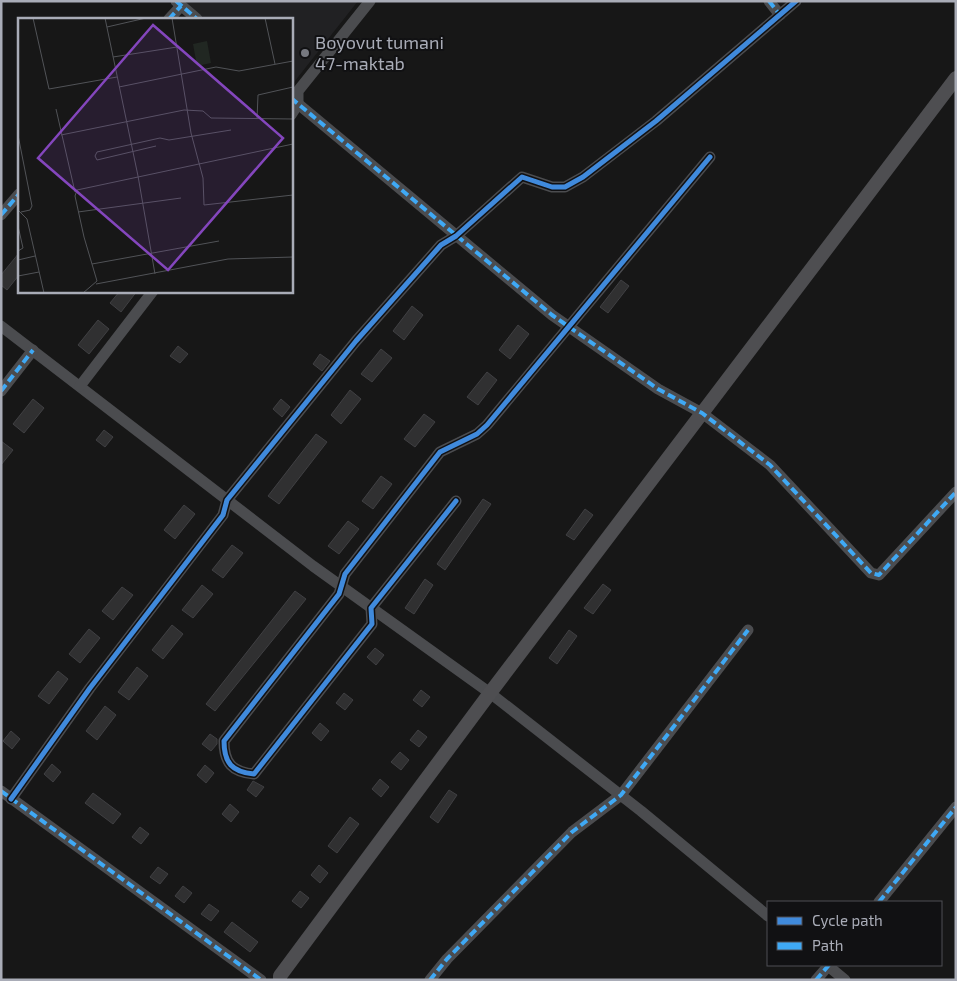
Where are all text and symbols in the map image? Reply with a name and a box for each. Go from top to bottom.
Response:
inset map [18,18,292,292]
place label: Boyovut tumani 47-maktab [315,31,444,74]
marker: Boyovut tumani 47-maktab [299,47,311,59]
legend [767,901,942,966]
text: Cycle path [812,911,883,929]
text: Path [812,936,843,954]

